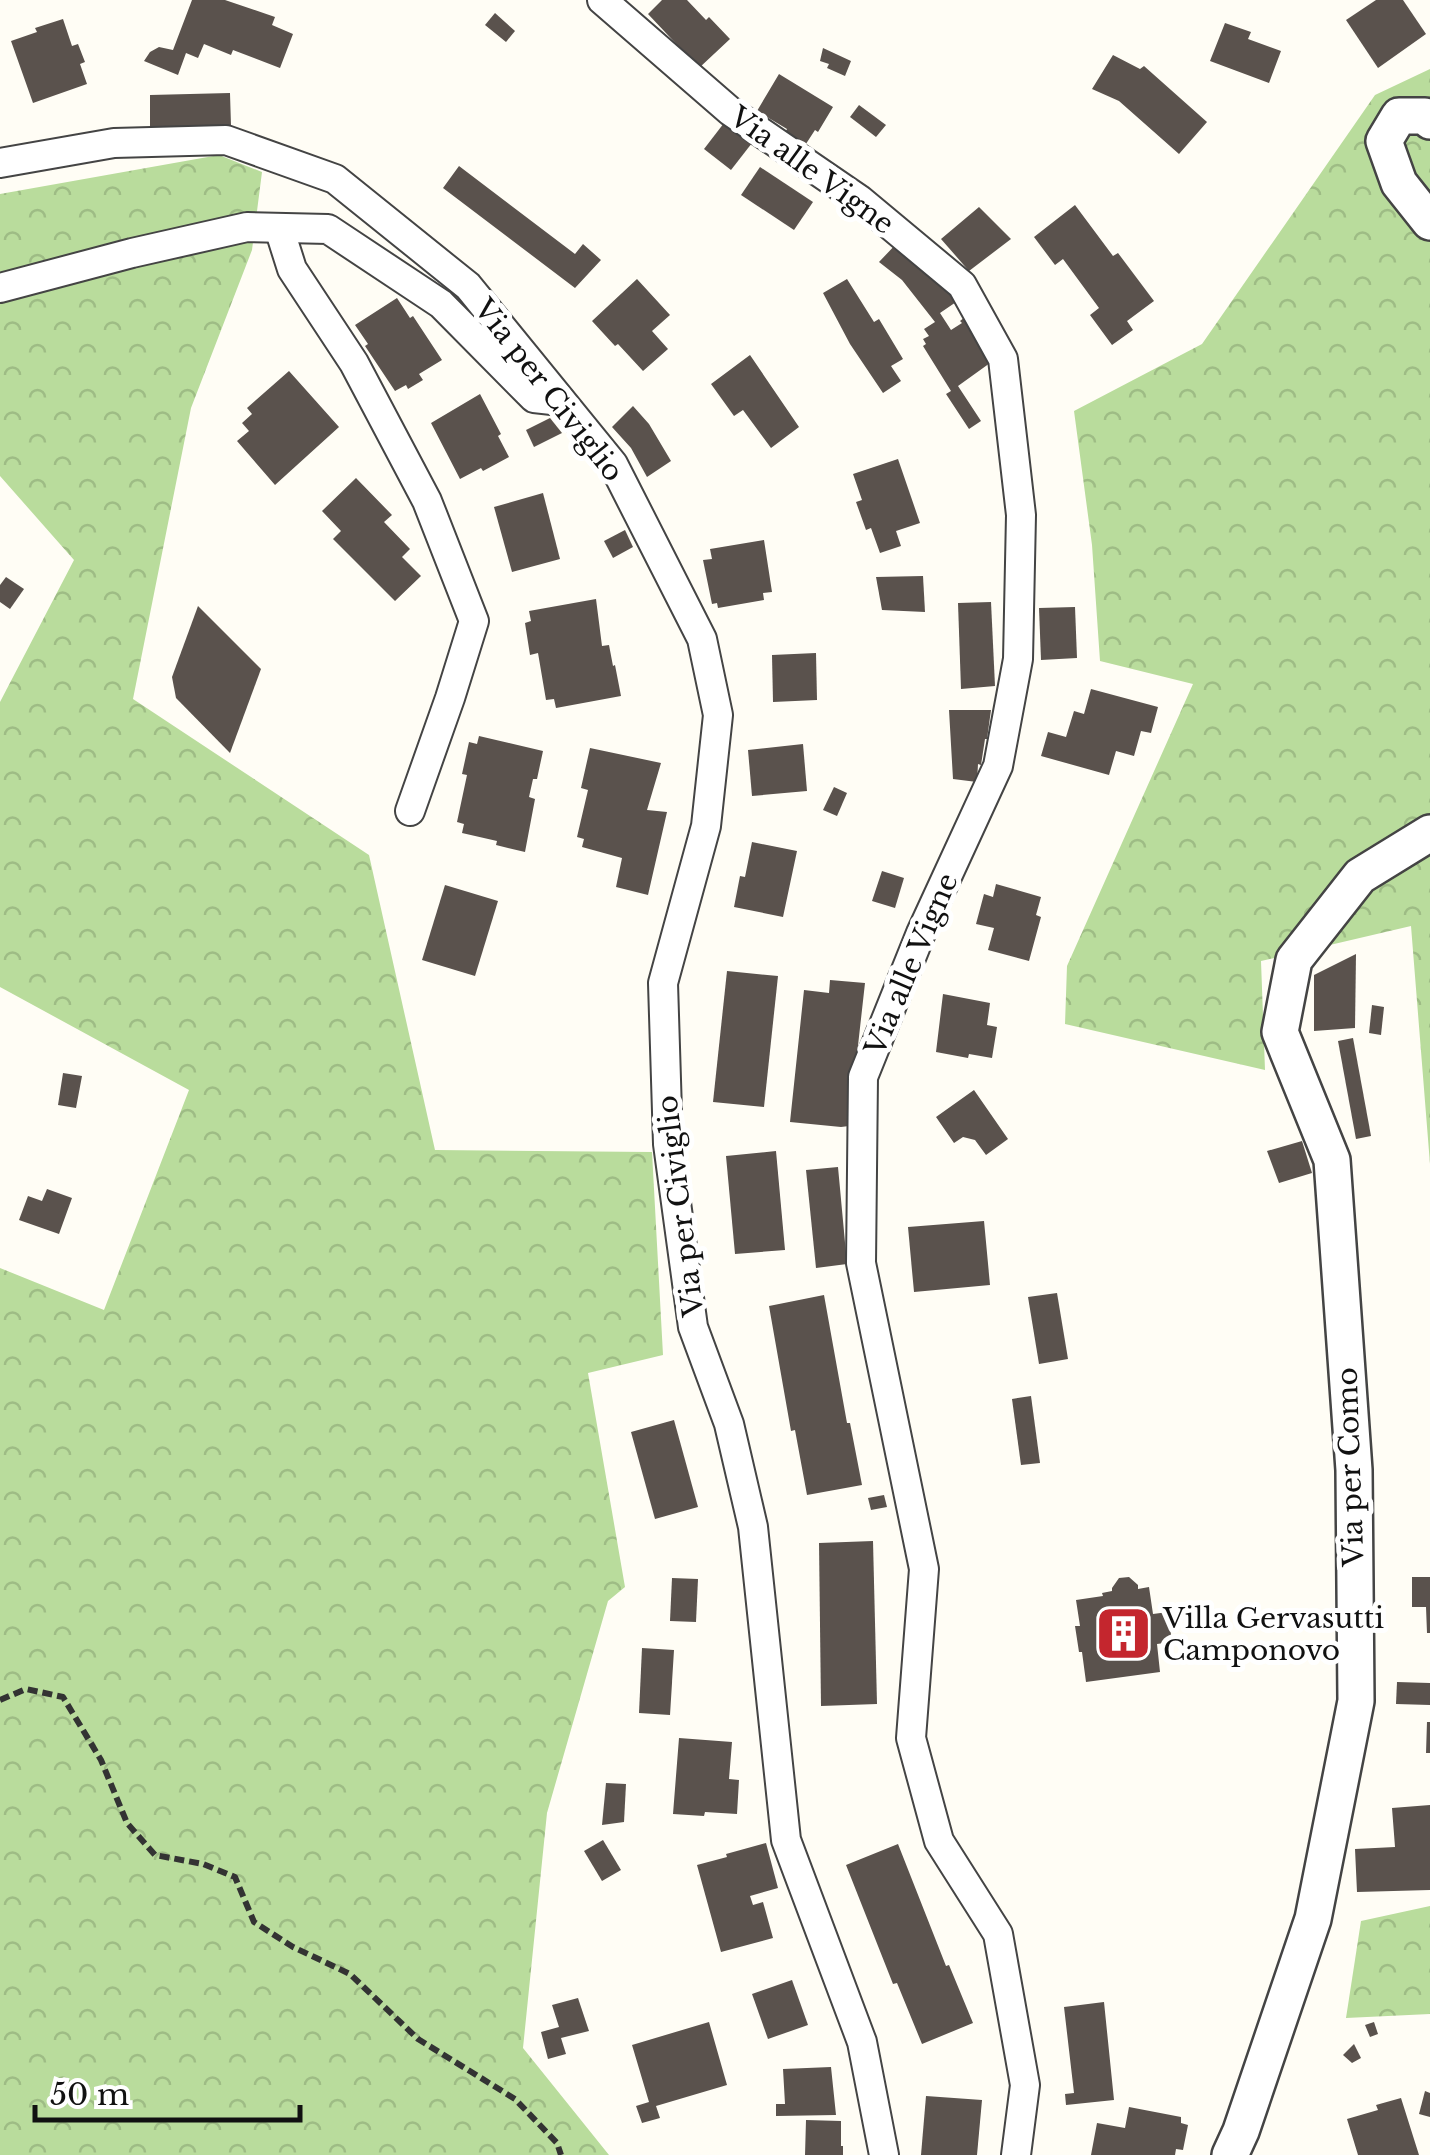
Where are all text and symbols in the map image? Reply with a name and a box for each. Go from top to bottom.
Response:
street label: Via alle Vigne [722,98,901,242]
street label: Via per Civiglio [466,291,631,489]
street label: Via alle Vigne [857,868,966,1061]
street label: Via per Civiglio [650,1093,712,1319]
street label: Via per Como [1330,1367,1372,1568]
place label: Villa Gervasutti Camponovo [1162,1601,1384,1668]
building icon: Villa Gervasutti Camponovo [1094,1604,1154,1664]
scale bar [35,2060,300,2122]
text: 50 m [50,2076,129,2113]

